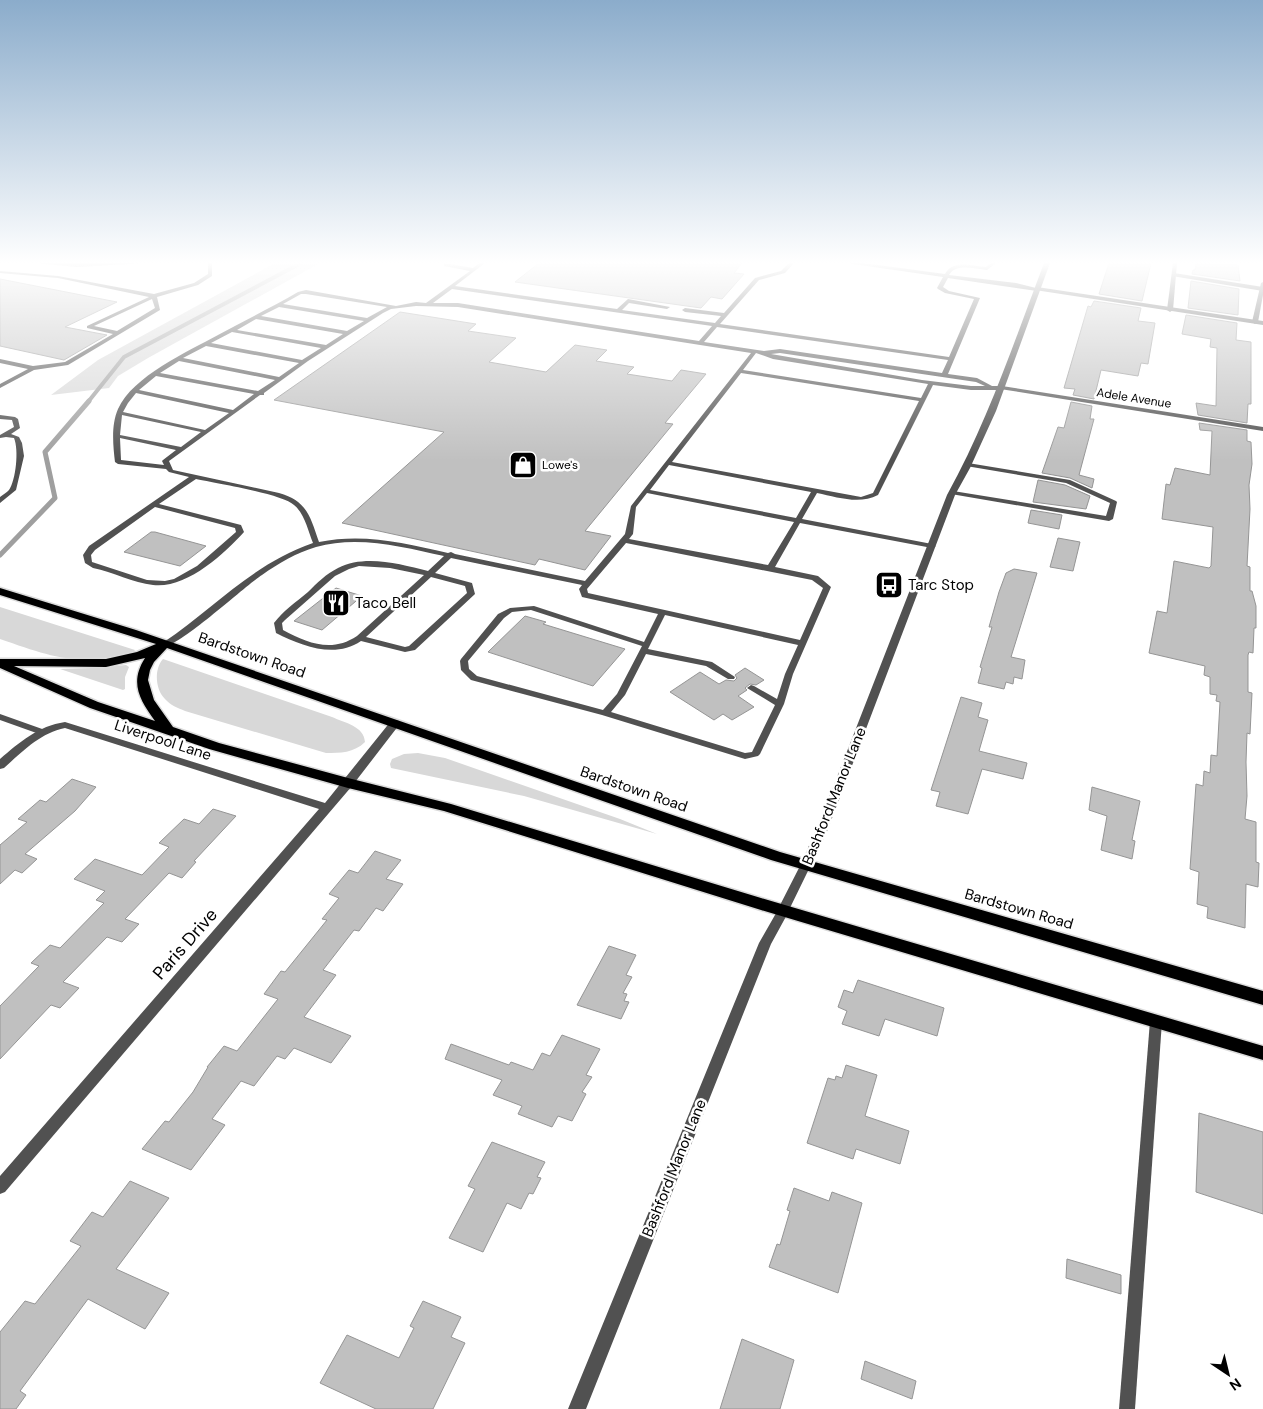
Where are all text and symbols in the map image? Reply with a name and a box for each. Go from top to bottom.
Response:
street label: Adele Avenue [1095,384,1173,412]
shop icon: Lowe's [508,450,538,480]
place label: Lowe's [542,457,578,473]
bus stop icon: Tarc Stop [874,570,904,600]
place label: Tarc Stop [908,575,974,595]
restaurant icon: Taco Bell [321,588,351,618]
place label: Taco Bell [355,593,416,613]
street label: Bardstown Road [196,627,308,683]
street label: Liverpool Lane [112,715,214,765]
street label: Bashford Manor Lane [797,724,871,868]
street label: Bardstown Road [578,761,690,817]
street label: Bardstown Road [962,884,1076,934]
street label: Paris Drive [147,903,223,985]
street label: Bashford Manor Lane [637,1096,711,1240]
north arrow [1203,1349,1253,1399]
text: N [1226,1374,1245,1395]

